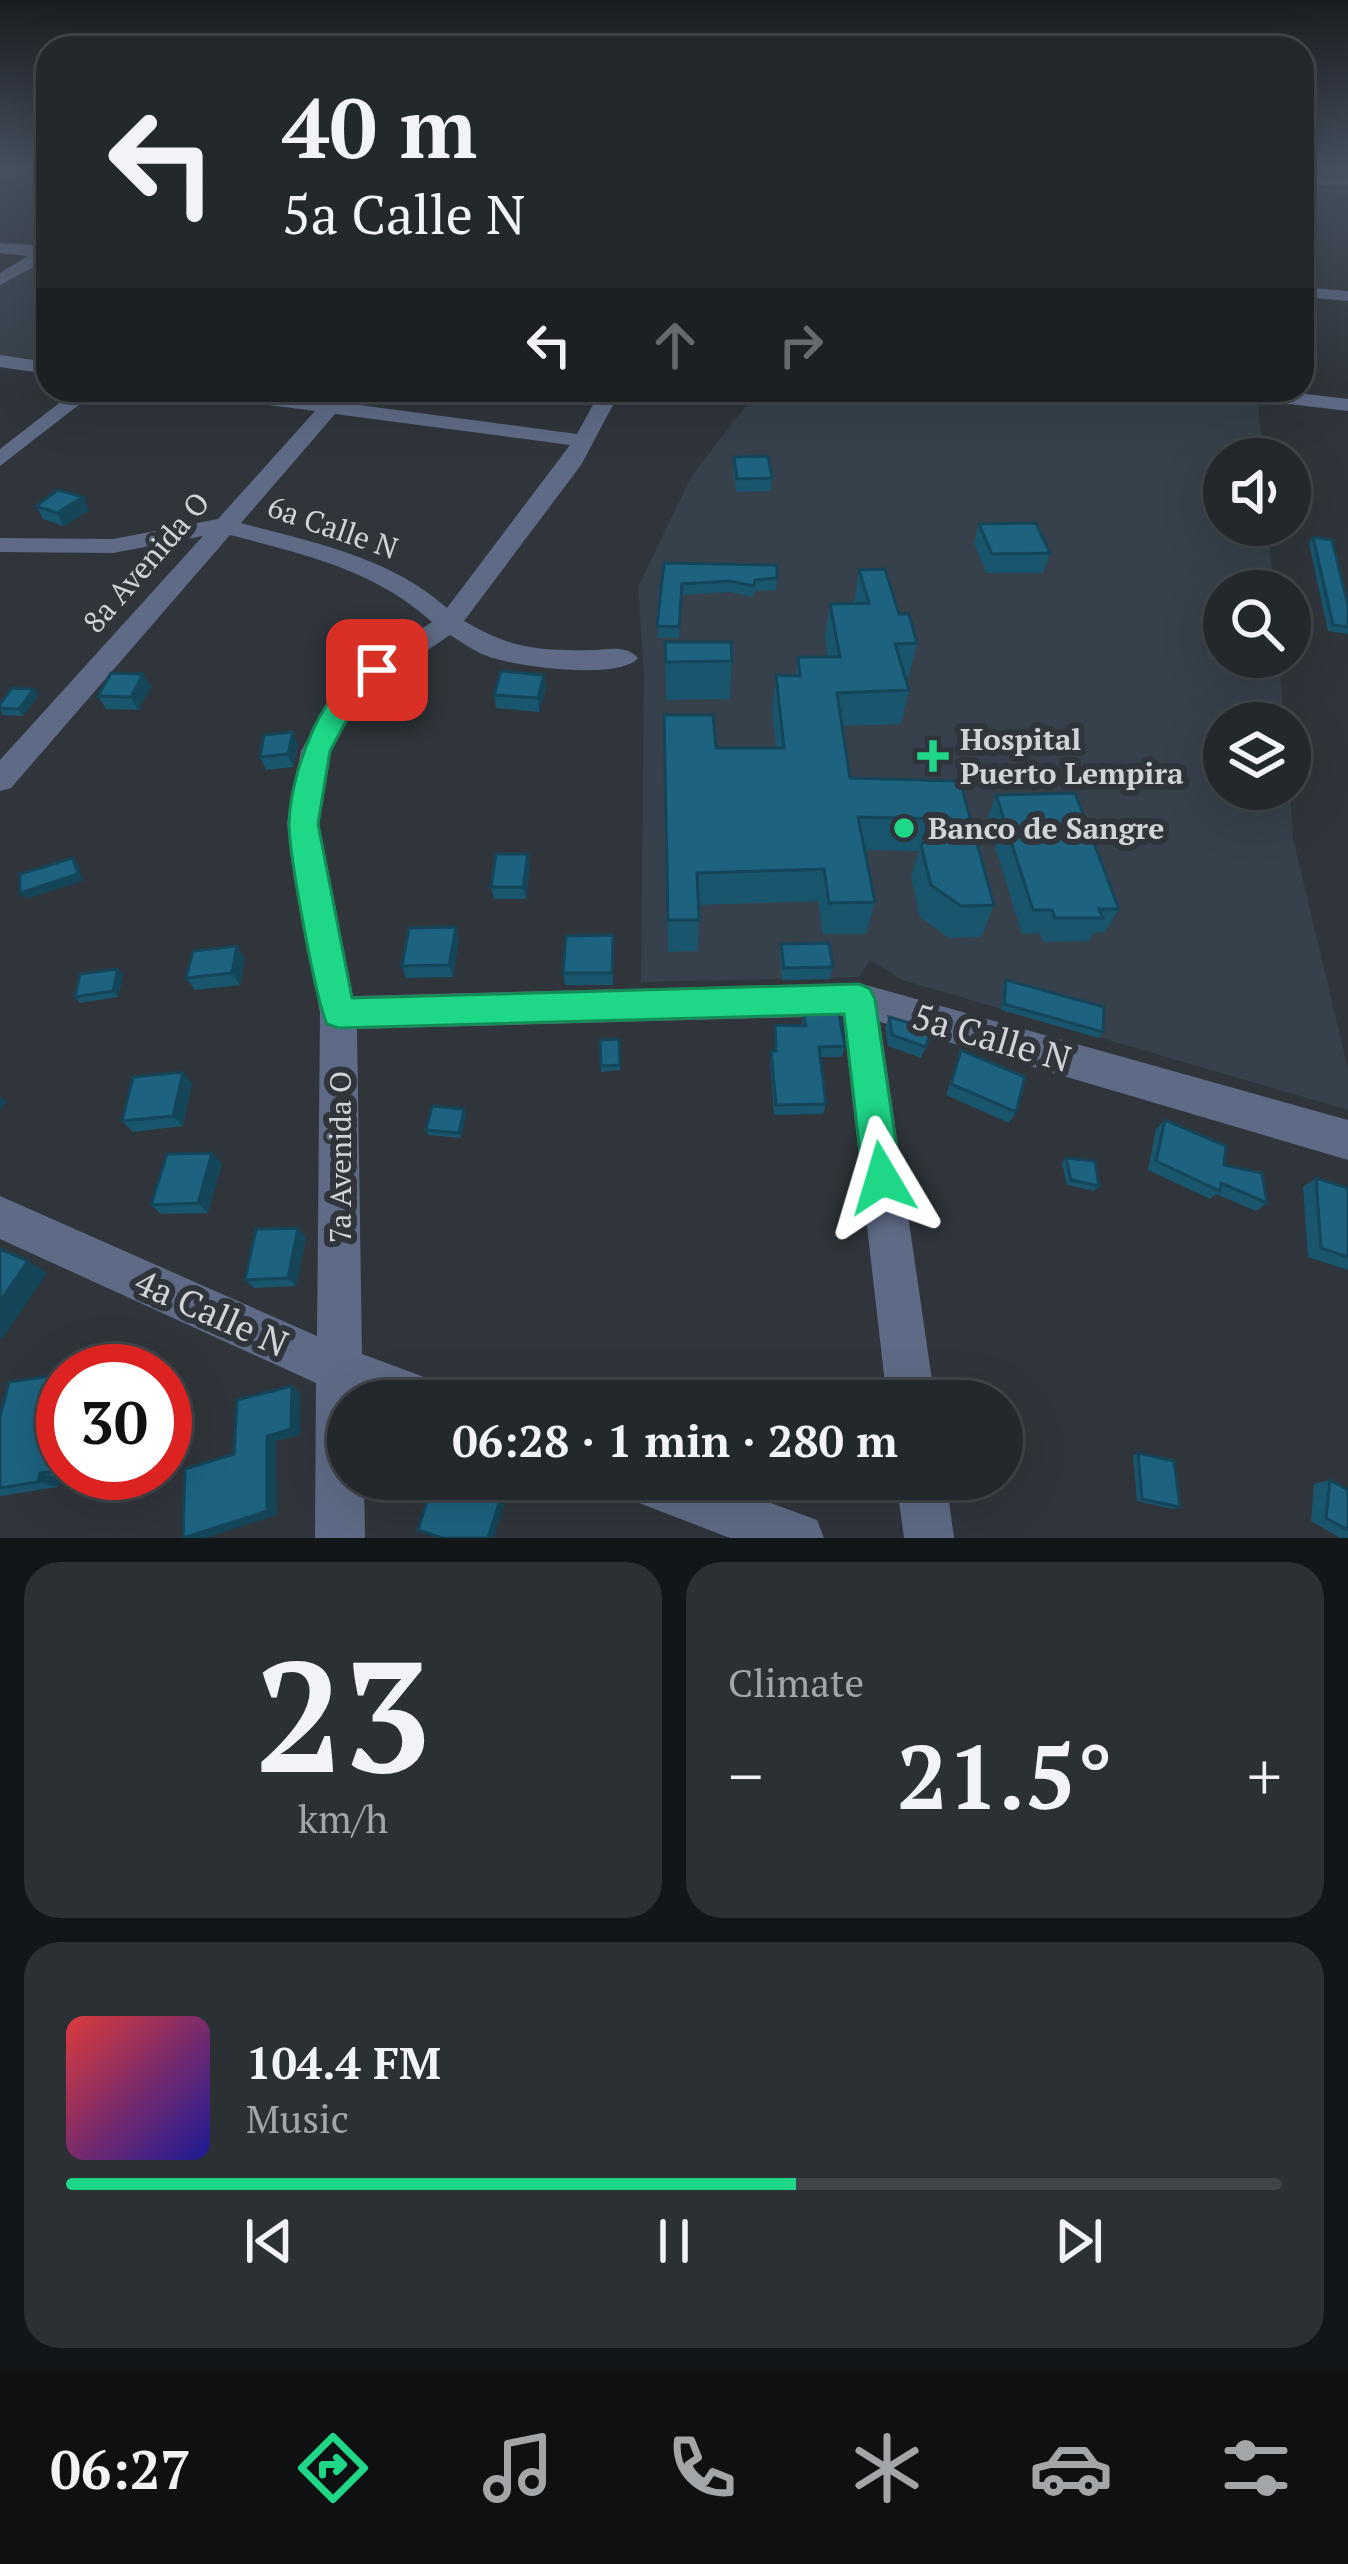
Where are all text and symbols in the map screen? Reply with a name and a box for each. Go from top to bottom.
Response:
text: 40 m [282,71,477,182]
icon: left [84,84,240,240]
text: 5a Calle N [282,178,526,249]
icon: left [516,312,582,378]
icon: ahead [642,312,708,378]
icon: right [768,312,834,378]
map controls [1203,438,1311,810]
button: sound [1203,438,1311,546]
street label: 8a Avenida O [74,483,218,641]
street label: 6a Calle N [263,486,404,568]
button: search [1203,570,1311,678]
pin [326,619,428,721]
icon: arrive [344,637,410,703]
button: layers [1203,702,1311,810]
place label: Hospital Puerto Lempira [960,719,1184,793]
marker: Hospital Puerto Lempira [917,740,949,772]
place label: Banco de Sangre [928,808,1164,848]
marker: Banco de Sangre [891,815,917,841]
street label: 5a Calle N [907,992,1077,1082]
street label: 7a Avenida O [320,1071,360,1243]
position arrow [819,1115,945,1241]
street label: 4a Calle N [128,1258,296,1366]
speed limit sign: 30 [36,1344,192,1500]
text: 06:28 · 1 min · 280 m [452,1410,898,1470]
text: 23 [255,1610,431,1817]
text: Climate [728,1656,864,1708]
text: 21.5° [897,1715,1113,1835]
text: − [728,1731,763,1819]
text: + [1247,1731,1282,1819]
text: km/h [298,1792,388,1844]
text: 104.4 FM [246,2032,441,2092]
text: Music [246,2092,349,2144]
icon: previous [236,2208,302,2274]
icon: pause [641,2208,707,2274]
icon: next [1046,2208,1112,2274]
icon: directions [291,2426,375,2510]
icon: music [476,2426,560,2510]
icon: phone [660,2426,744,2510]
icon: climate [845,2426,929,2510]
icon: car [1029,2426,1113,2510]
icon: filters [1214,2426,1298,2510]
text: 06:27 [50,2433,191,2504]

